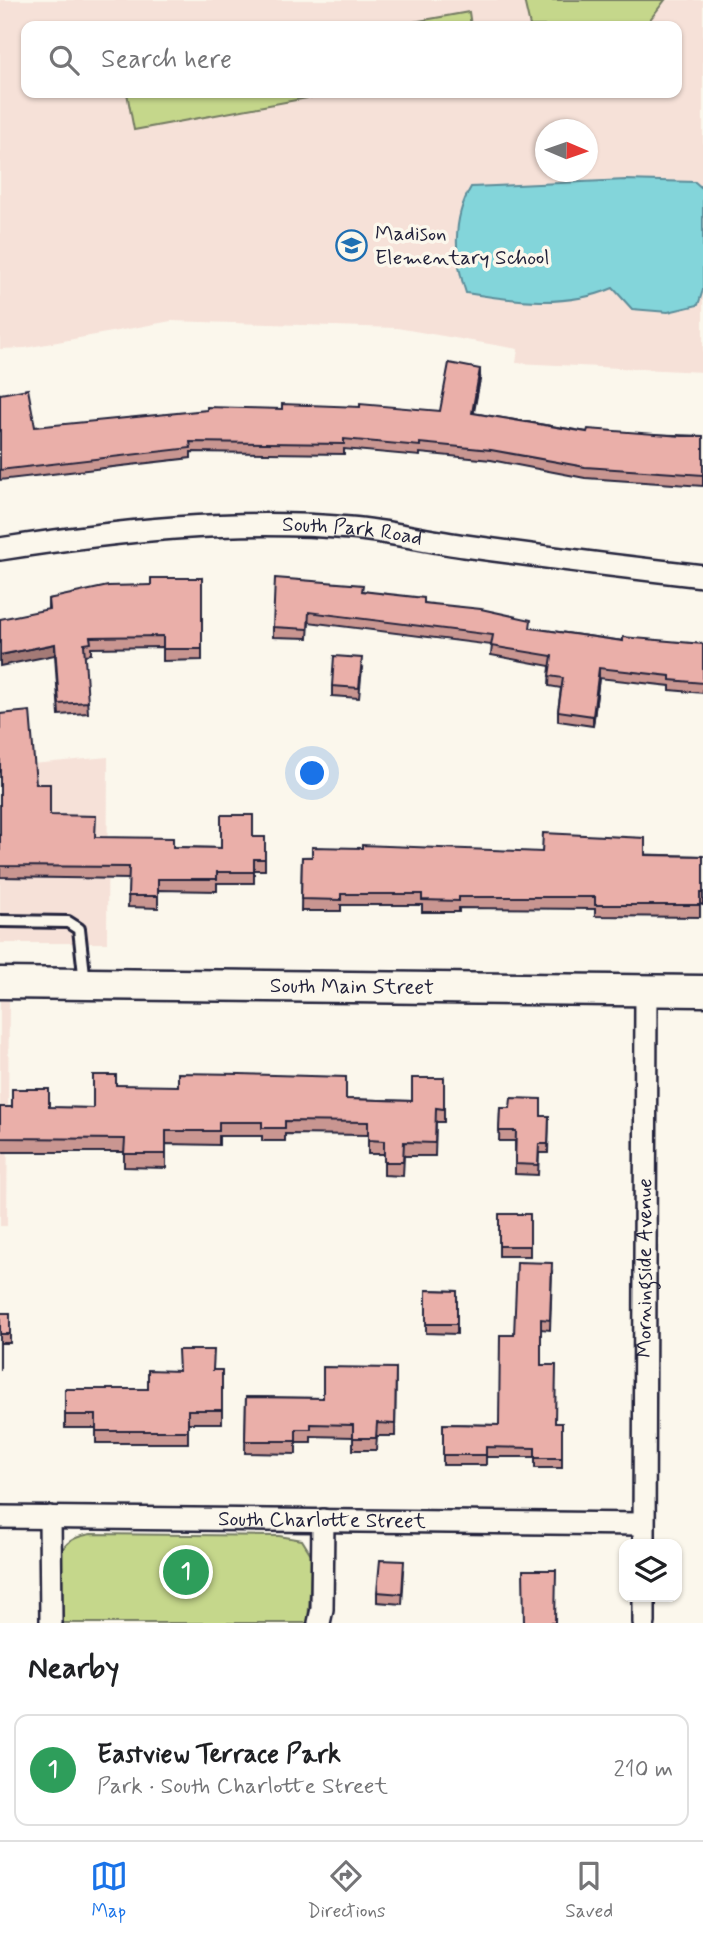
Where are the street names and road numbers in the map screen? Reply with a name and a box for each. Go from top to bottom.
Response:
street label: South Park Road [282,511,425,553]
street label: South Main Street [270,972,434,1002]
street label: Morningside Avenue [631,1178,661,1358]
street label: South Charlotte Street [218,1505,427,1536]

